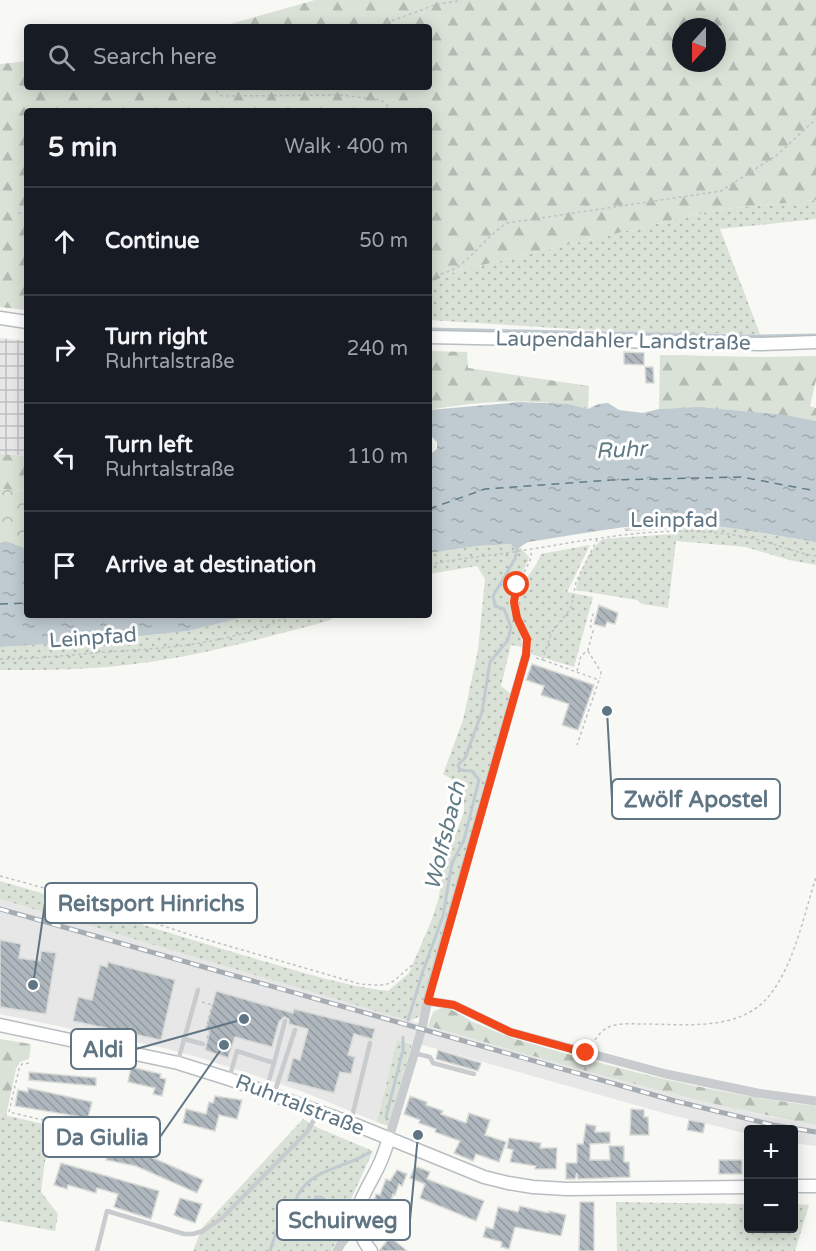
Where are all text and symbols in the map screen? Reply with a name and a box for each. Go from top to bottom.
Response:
north arrow [672,18,726,72]
search box [24,24,432,90]
icon: search [45,41,78,74]
text: Search here [93,44,217,70]
text: 5 min [48,132,117,163]
text: Walk · 400 m [285,135,408,159]
icon: ahead [48,225,81,258]
text: Continue [105,228,200,254]
text: 50 m [359,229,408,253]
text: Turn right [105,324,207,350]
street label: Laupendahler Landstraße [495,326,751,356]
icon: right [48,333,81,366]
text: 240 m [347,337,408,361]
text: Ruhrtalstraße [105,350,235,374]
text: Turn left [105,432,193,458]
water label: Ruhr [595,436,650,464]
icon: left [48,441,81,474]
text: 110 m [347,445,408,469]
text: Ruhrtalstraße [105,458,235,482]
street label: Leinpfad [630,508,718,533]
icon: arrive [48,549,81,582]
text: Arrive at destination [105,552,316,578]
route start [503,571,529,597]
street label: Leinpfad [48,622,138,654]
water label: Wolfsbach [419,779,471,893]
callout: Zwölf Apostel [612,779,780,819]
text: Zwölf Apostel [624,787,768,813]
callout: Reitsport Hinrichs [45,883,257,923]
text: Reitsport Hinrichs [57,891,245,917]
callout: Aldi [71,1029,136,1069]
text: Aldi [82,1037,124,1063]
route end [572,1039,598,1065]
street label: Ruhrtalstraße [232,1069,368,1141]
callout: Da Giulia [43,1117,160,1157]
text: Da Giulia [55,1125,149,1151]
map controls [744,1125,798,1233]
button: + [744,1125,798,1179]
button: − [744,1179,798,1233]
callout: Schuirweg [277,1200,410,1240]
text: Schuirweg [288,1208,398,1234]

